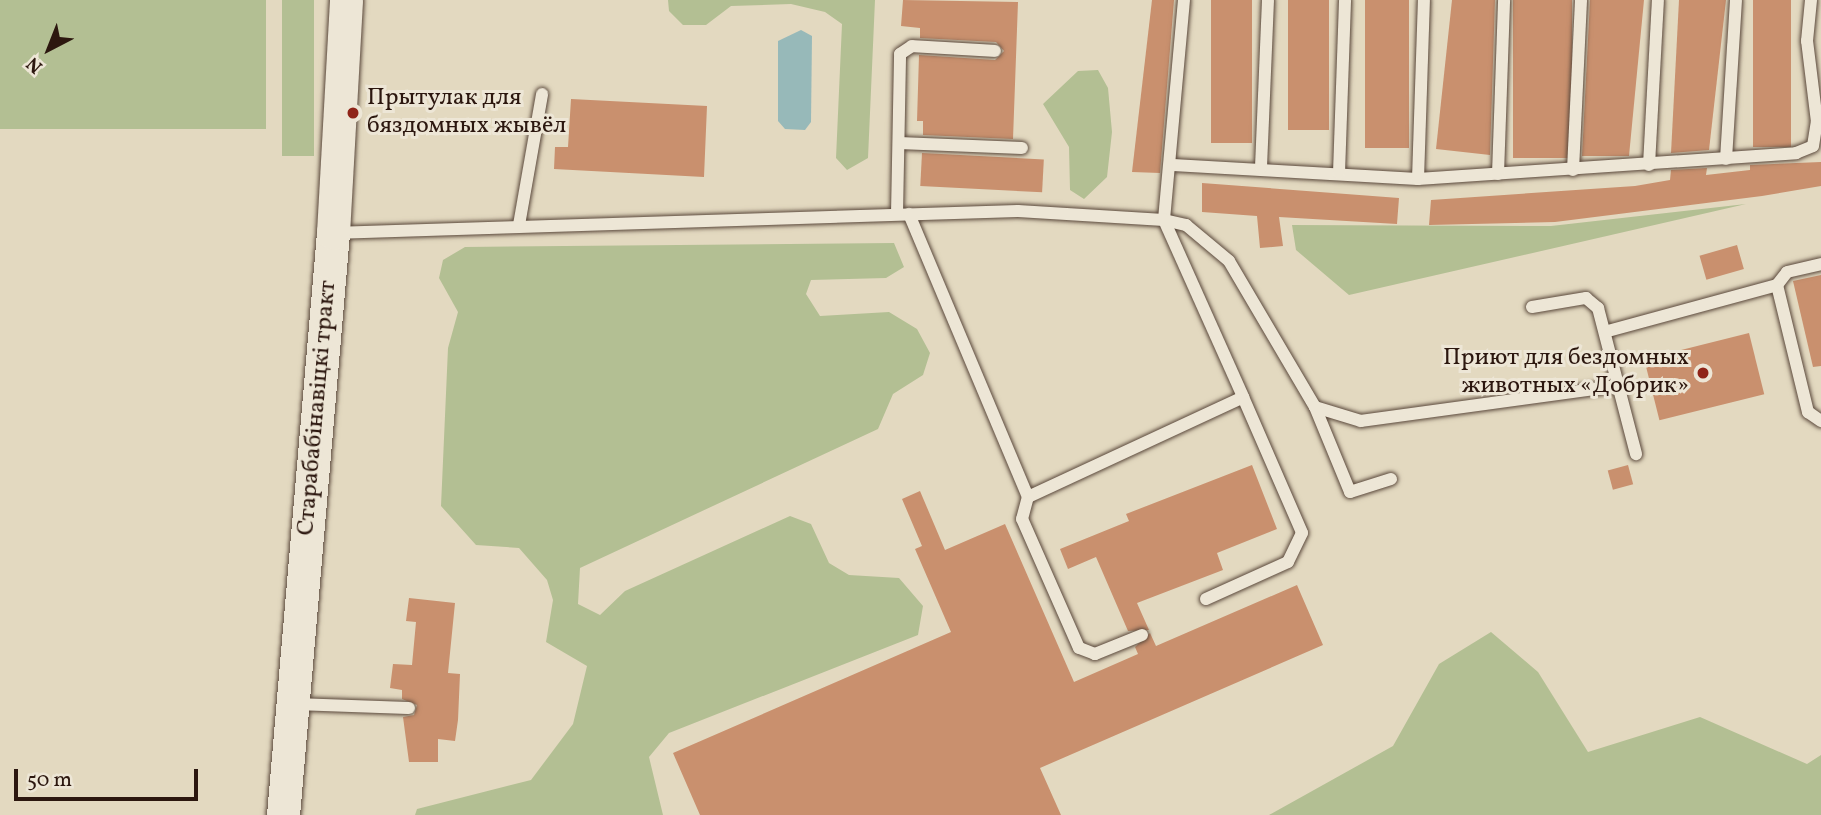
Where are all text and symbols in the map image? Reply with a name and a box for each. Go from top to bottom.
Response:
north arrow [14,14,84,84]
text: N [21,50,49,79]
place label: Прытулак для бяздомных жывёл [367,85,566,141]
marker: Прытулак для бяздомных жывёл [345,105,361,121]
street label: Старабабінавіцкі тракт [292,279,344,537]
place label: Приют для бездомных животных «Добрик» [1443,345,1689,401]
marker: Приют для бездомных животных «Добрик» [1695,365,1711,381]
scale bar [18,756,201,800]
text: 50 m [27,766,72,795]

